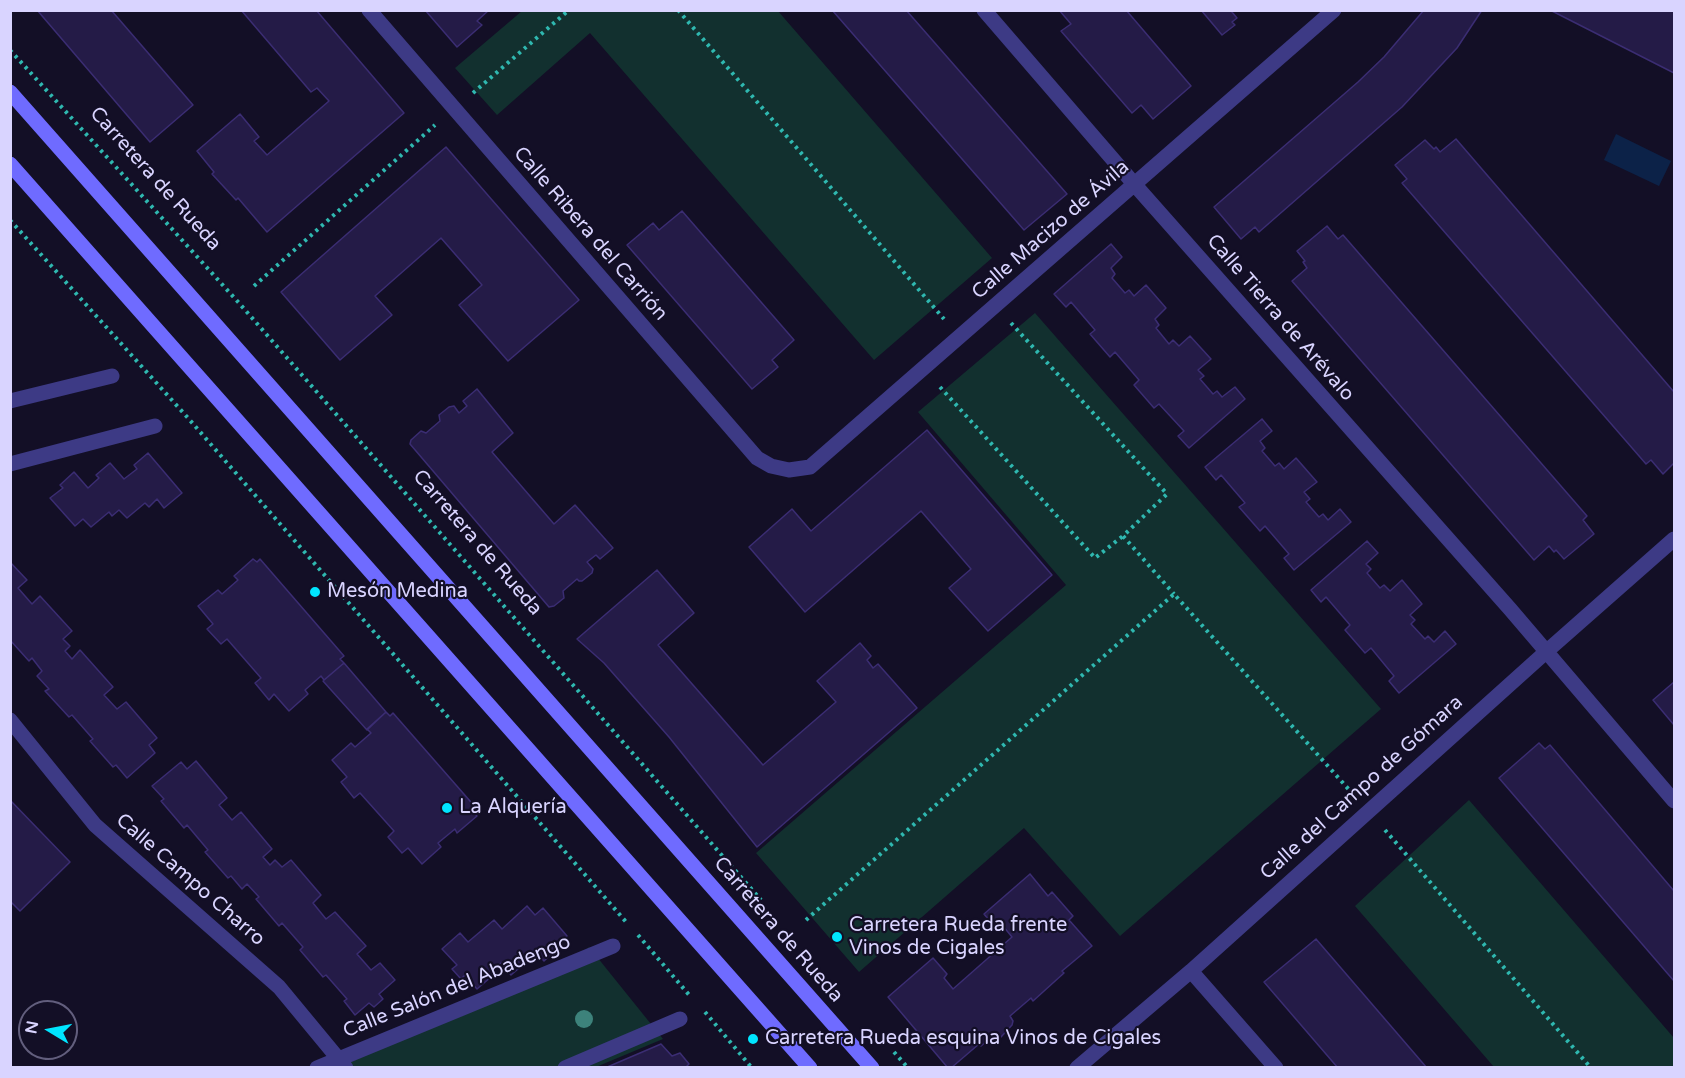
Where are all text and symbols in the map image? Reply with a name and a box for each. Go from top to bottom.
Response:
street label: Carretera de Rueda [84,102,226,256]
street label: Calle Ribera del Carrión [508,142,672,326]
street label: Calle Macizo de Ávila [968,155,1134,305]
street label: Calle Tierra de Arévalo [1201,230,1359,406]
street label: Carretera de Rueda [407,465,547,621]
place label: Mesón Medina [327,580,468,604]
marker: Mesón Medina [308,585,322,599]
street label: Calle del Campo de Gómara [1256,691,1468,885]
place label: La Alquería [459,796,567,820]
marker: La Alquería [440,801,454,815]
street label: Calle Campo Charro [111,809,269,951]
street label: Carretera de Rueda [708,852,848,1008]
place label: Carretera Rueda frente Vinos de Cigales [849,914,1067,961]
street label: Calle Salón del Abadengo [340,930,574,1044]
marker: Carretera Rueda frente Vinos de Cigales [830,930,844,944]
north arrow [18,1000,78,1060]
text: N [21,1019,43,1035]
place label: Carretera Rueda esquina Vinos de Cigales [765,1027,1161,1051]
marker: Carretera Rueda esquina Vinos de Cigales [746,1032,760,1046]

